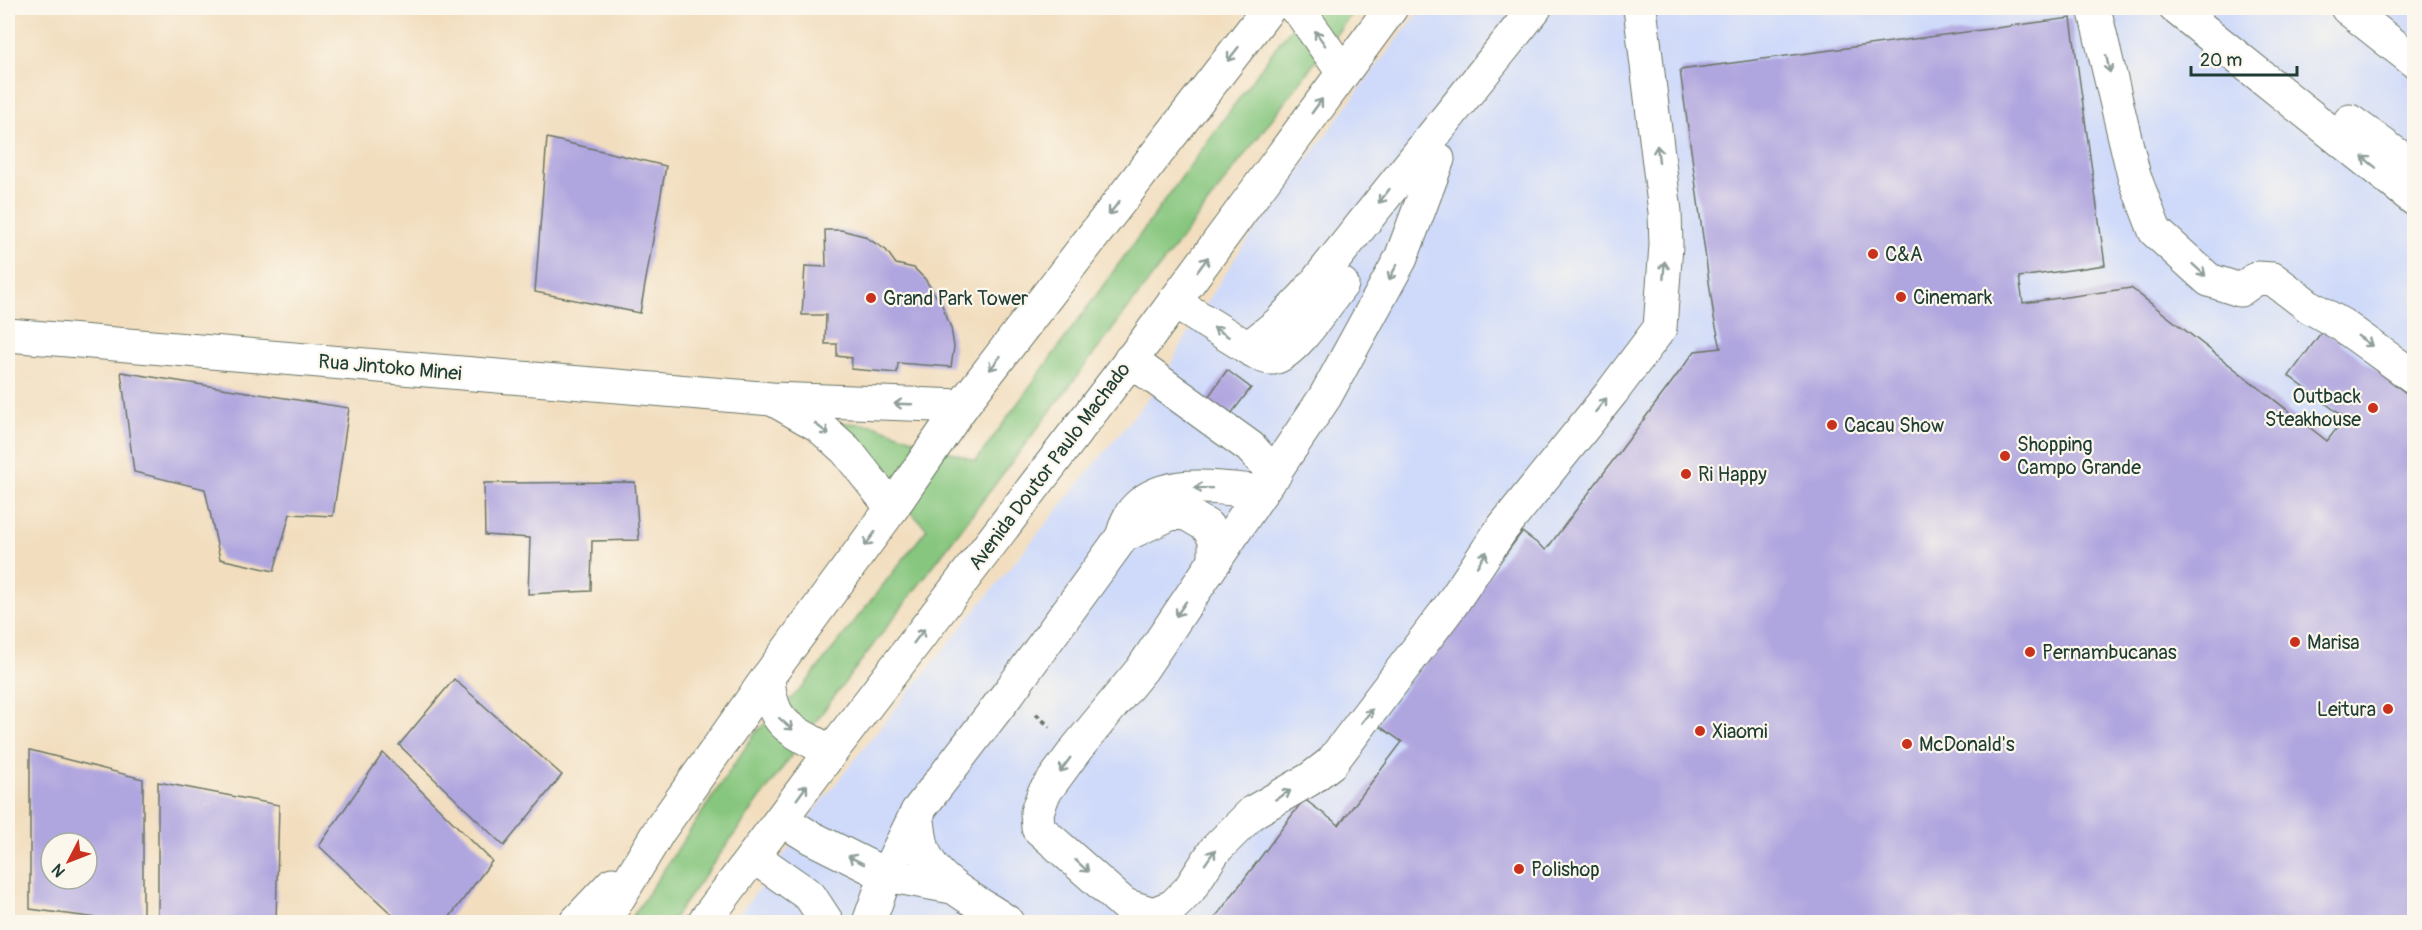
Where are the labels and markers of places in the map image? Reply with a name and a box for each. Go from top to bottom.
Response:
place label: C&A [1885,242,1923,267]
marker: C&A [1866,247,1880,261]
place label: Cinemark [1913,285,1993,310]
place label: Grand Park Tower [883,286,1028,311]
marker: Cinemark [1894,290,1908,304]
marker: Grand Park Tower [864,291,878,305]
place label: Outback Steakhouse [2265,384,2362,432]
marker: Outback Steakhouse [2366,401,2380,415]
place label: Cacau Show [1844,413,1945,438]
marker: Cacau Show [1825,418,1839,432]
place label: Shopping Campo Grande [2017,432,2141,480]
marker: Shopping Campo Grande [1998,449,2012,463]
place label: Ri Happy [1698,462,1767,487]
marker: Ri Happy [1679,467,1693,481]
place label: Marisa [2307,630,2360,655]
marker: Marisa [2288,635,2302,649]
place label: Pernambucanas [2042,640,2177,665]
marker: Pernambucanas [2023,645,2037,659]
place label: Leitura [2317,697,2376,722]
marker: Leitura [2381,702,2395,716]
place label: Xiaomi [1712,719,1768,744]
marker: Xiaomi [1693,724,1707,738]
place label: McDonald's [1919,732,2015,757]
marker: McDonald's [1900,737,1914,751]
place label: Polishop [1531,857,1600,882]
marker: Polishop [1512,862,1526,876]

